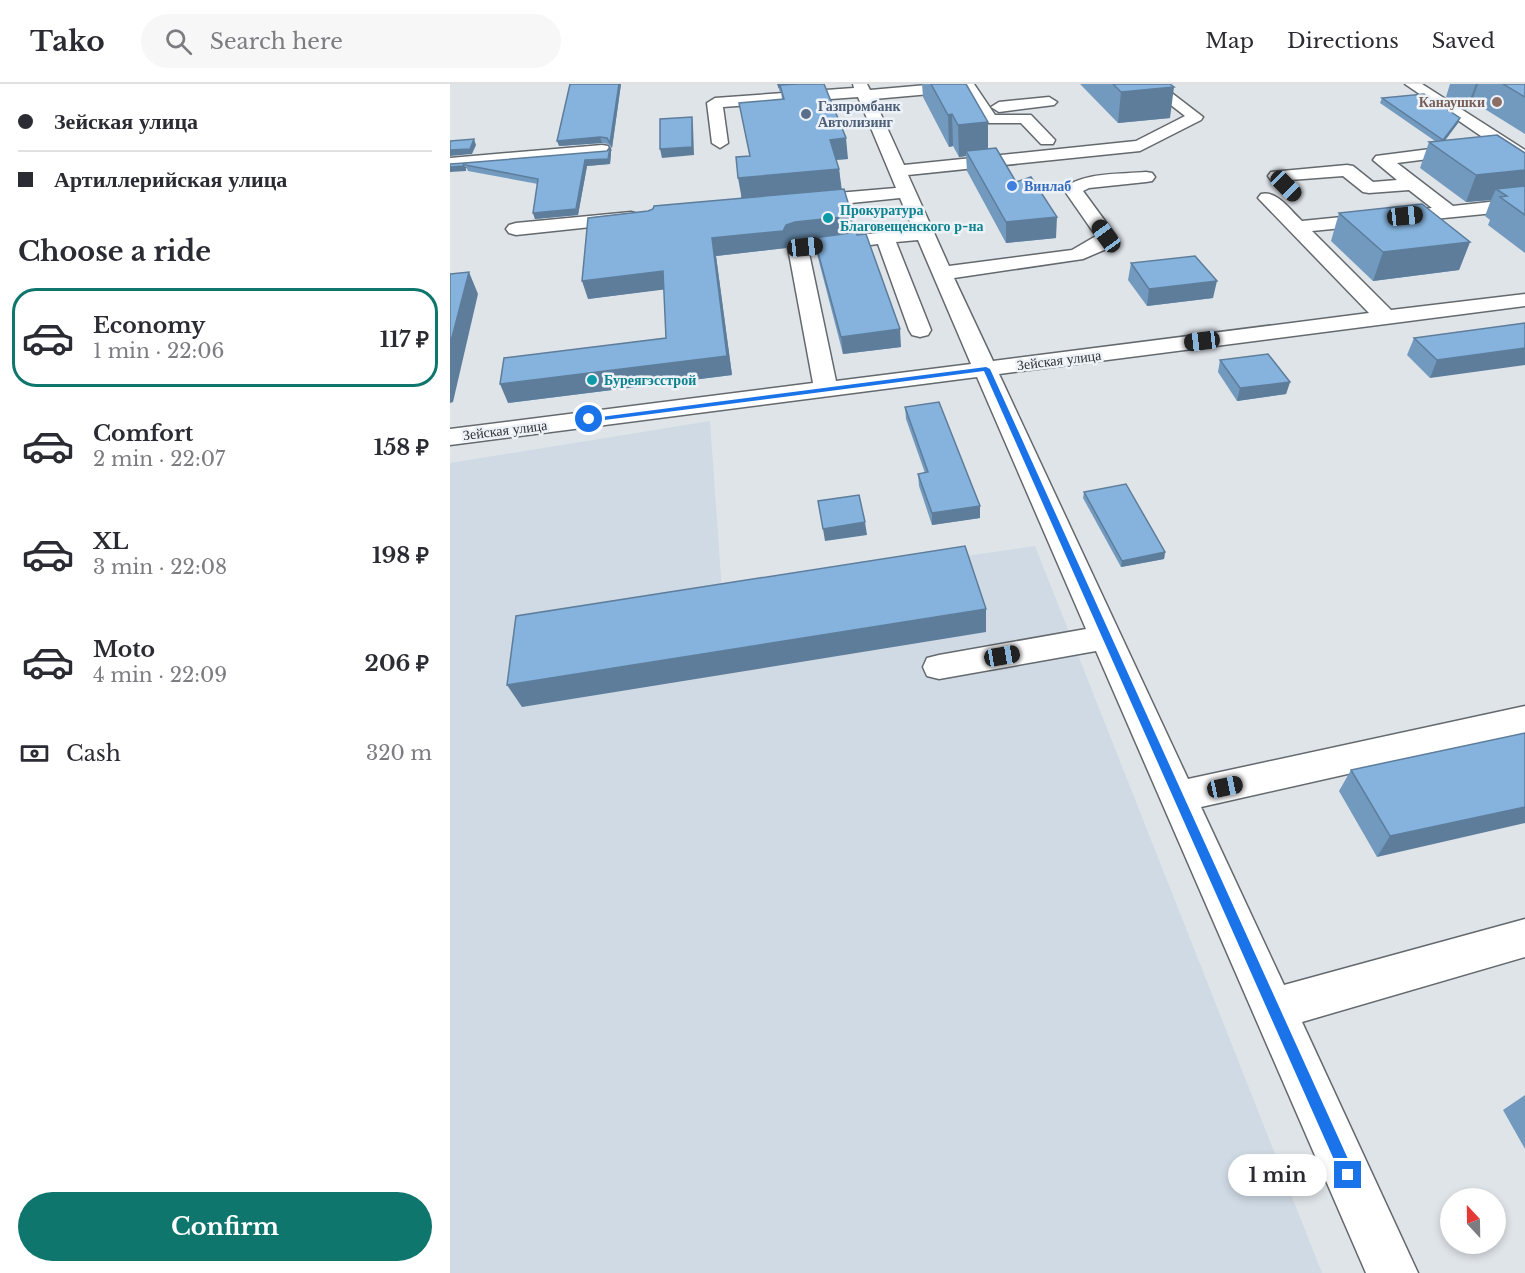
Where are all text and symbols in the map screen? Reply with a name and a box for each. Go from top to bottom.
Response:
search box [141,14,561,68]
text: Tako [30,24,105,59]
icon: search [162,25,195,58]
text: Search here [210,28,343,55]
text: Map [1205,28,1254,54]
text: Directions [1287,28,1399,54]
text: Saved [1432,28,1495,54]
place label: Канаушки [1419,93,1485,111]
marker: Канаушки [1490,95,1504,109]
place label: Газпромбанк Автолизинг [818,97,901,131]
marker: Газпромбанк Автолизинг [799,107,813,121]
text: Зейская улица [54,108,198,135]
text: Артиллерийская улица [54,166,287,193]
car [1267,167,1305,205]
place label: Винлаб [1024,177,1071,195]
marker: Винлаб [1005,179,1019,193]
place label: Прокуратура Благовещенского р-на [840,201,984,235]
car [1386,205,1424,227]
marker: Прокуратура Благовещенского р-на [821,211,835,225]
car [1088,216,1124,256]
text: Choose a ride [18,235,211,268]
car [786,236,824,258]
icon: car [21,311,75,365]
text: Economy [93,312,205,339]
text: 117 ₽ [380,326,429,353]
car [1183,330,1221,352]
text: 1 min · 22:06 [93,339,224,363]
street label: Зейская улица [1016,346,1103,374]
place label: Буреягэсстрой [604,371,696,389]
marker: Буреягэсстрой [585,373,599,387]
route start [575,405,602,432]
street label: Зейская улица [462,416,549,444]
icon: car [21,419,75,473]
text: Comfort [93,420,193,447]
text: 158 ₽ [374,434,429,461]
text: 2 min · 22:07 [93,447,225,471]
icon: car [21,527,75,581]
text: XL [93,528,128,555]
text: 198 ₽ [372,542,429,569]
text: 3 min · 22:08 [93,555,227,579]
icon: car [21,635,75,689]
text: Moto [93,636,155,663]
car [983,644,1021,668]
text: 206 ₽ [365,650,429,677]
text: 4 min · 22:09 [93,663,227,687]
icon: cash [18,737,51,770]
text: Cash [66,740,121,767]
text: 320 m [366,741,432,765]
car [1206,774,1244,800]
callout: 1 min [1228,1154,1327,1196]
route end [1334,1161,1361,1188]
text: 1 min [1249,1163,1306,1187]
north arrow [1440,1188,1506,1254]
map controls [1440,1188,1506,1254]
button: Confirm [18,1192,432,1261]

